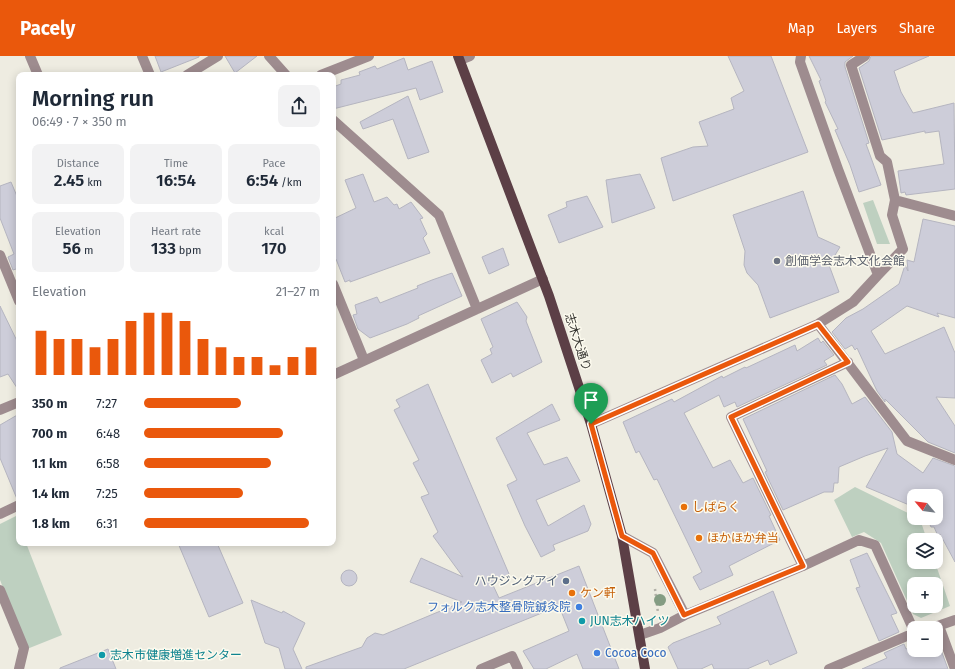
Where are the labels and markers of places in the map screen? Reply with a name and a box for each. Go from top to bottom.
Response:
place label: 創価学会志木文化会館 [785,254,905,268]
marker: 創価学会志木文化会館 [772,256,782,266]
pin [574,383,608,424]
place label: しばらく [692,500,740,514]
marker: しばらく [679,502,689,512]
place label: ほかほか弁当 [707,531,779,545]
marker: ほかほか弁当 [694,533,704,543]
place label: ハウジングアイ [475,574,558,588]
marker: ハウジングアイ [561,576,571,586]
place label: ケン軒 [580,586,616,600]
marker: ケン軒 [567,588,577,598]
place label: フォルク志木整骨院鍼灸院 [427,600,571,614]
marker: フォルク志木整骨院鍼灸院 [574,602,584,612]
place label: JUN志木ハイツ [590,614,670,628]
marker: JUN志木ハイツ [577,616,587,626]
place label: Cocoa Coco [605,646,667,660]
place label: 志木市健康増進センター [110,648,242,662]
marker: Cocoa Coco [592,648,602,658]
marker: 志木市健康増進センター [97,650,107,660]

